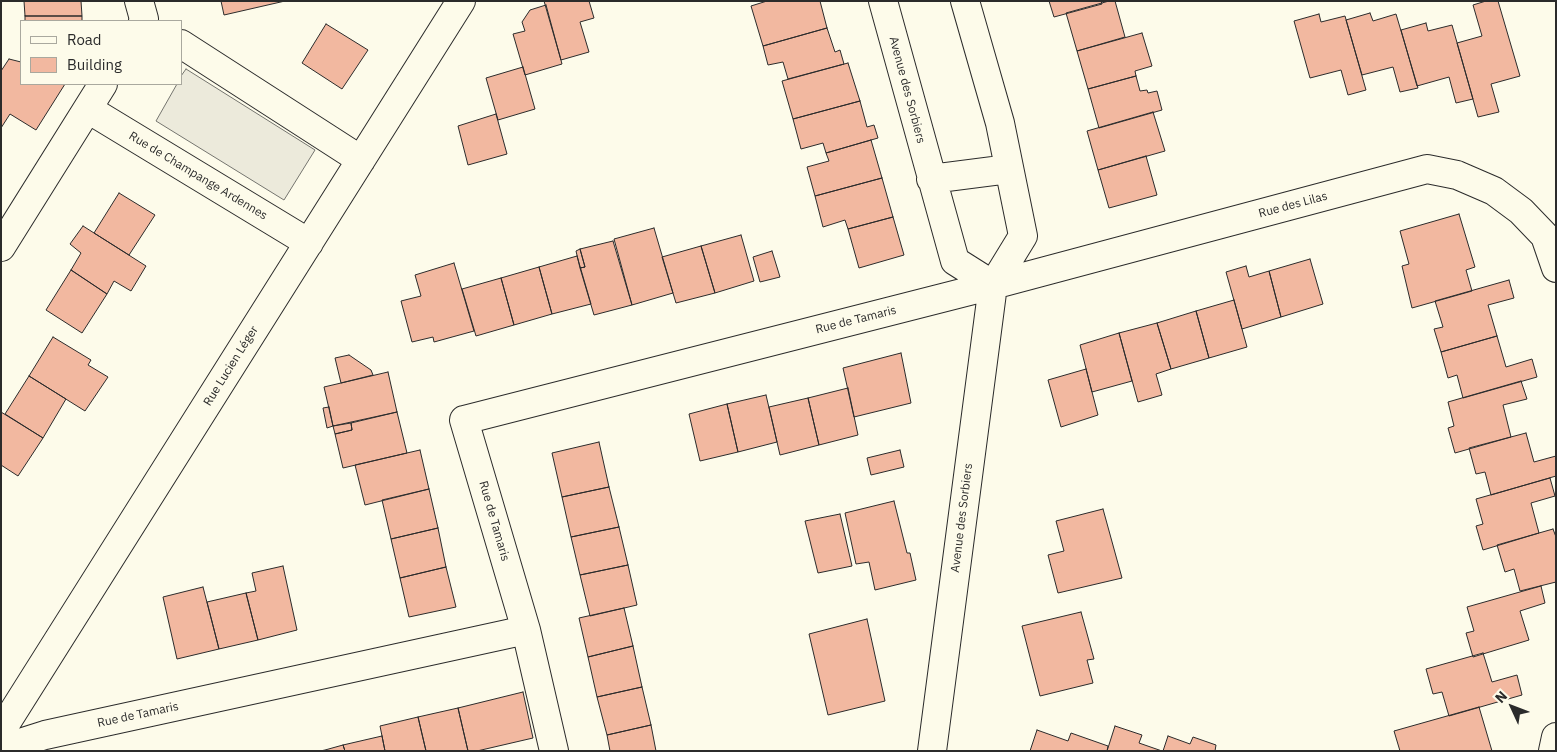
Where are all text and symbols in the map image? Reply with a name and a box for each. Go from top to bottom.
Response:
legend [20,20,182,85]
text: Road [67,30,102,49]
street label: Avenue des Sorbiers [886,35,928,145]
text: Building [67,55,122,74]
street label: Rue de Champange Ardennes [126,129,270,223]
street label: Rue des Lilas [1257,189,1329,221]
street label: Rue de Tamaris [814,303,898,337]
street label: Rue Lucien Léger [201,323,261,409]
street label: Avenue des Sorbiers [948,463,976,573]
street label: Rue de Tamaris [476,479,512,563]
north arrow [1487,682,1537,732]
text: N [1491,687,1511,707]
street label: Rue de Tamaris [96,699,180,731]

